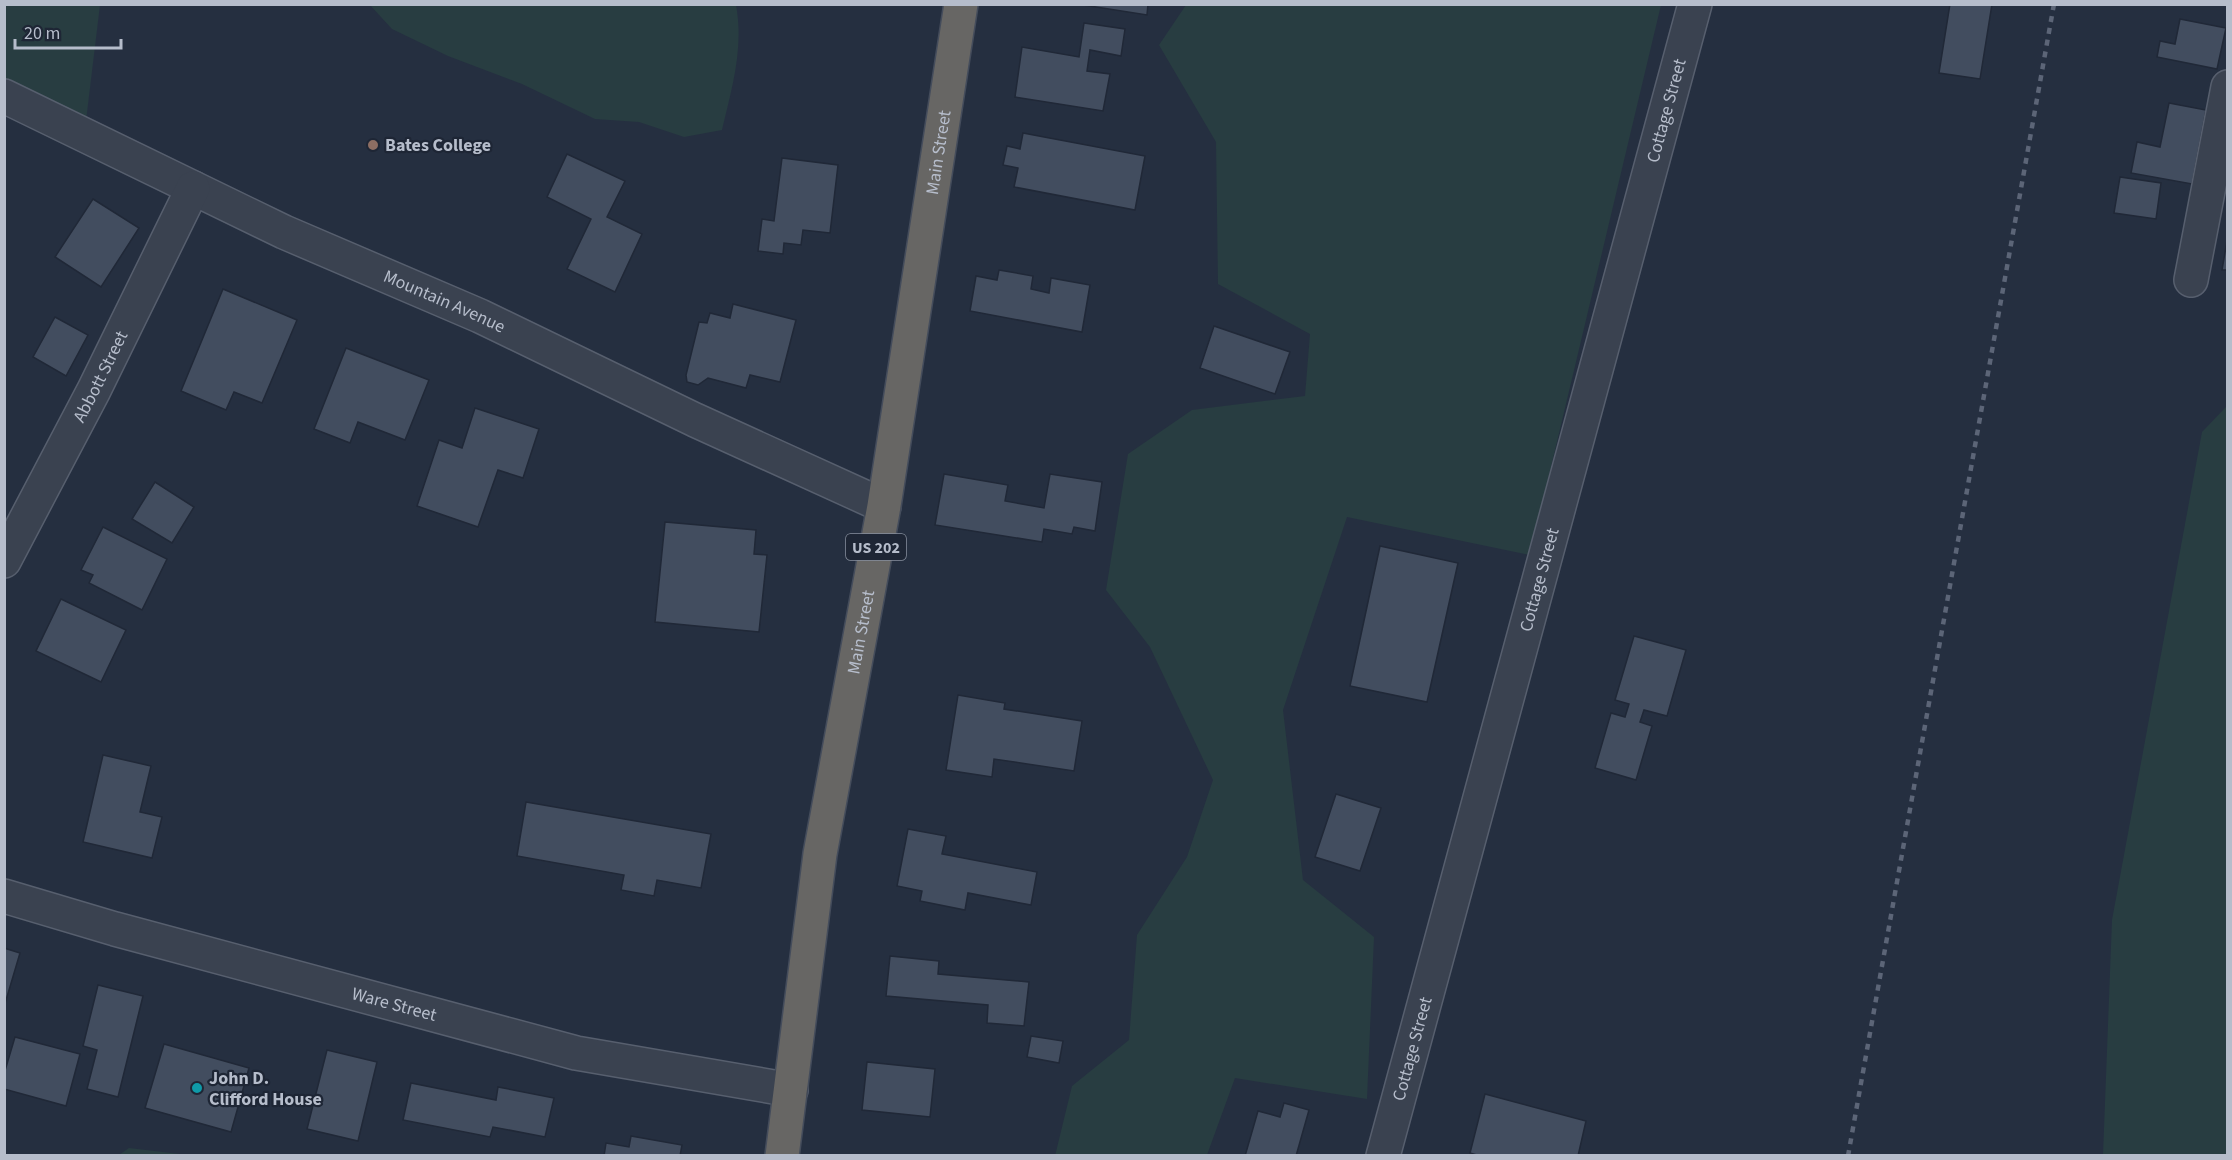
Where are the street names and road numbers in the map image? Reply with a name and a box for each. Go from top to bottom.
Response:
street label: Cottage Street [1641,56,1693,166]
street label: Main Street [920,108,958,196]
street label: Mountain Avenue [379,264,509,339]
street label: Abbott Street [67,327,134,427]
street label: Cottage Street [1514,525,1566,635]
road number: US 202 [846,534,906,560]
street label: Main Street [841,588,881,676]
street label: Ware Street [349,981,439,1028]
street label: Cottage Street [1386,994,1439,1104]

